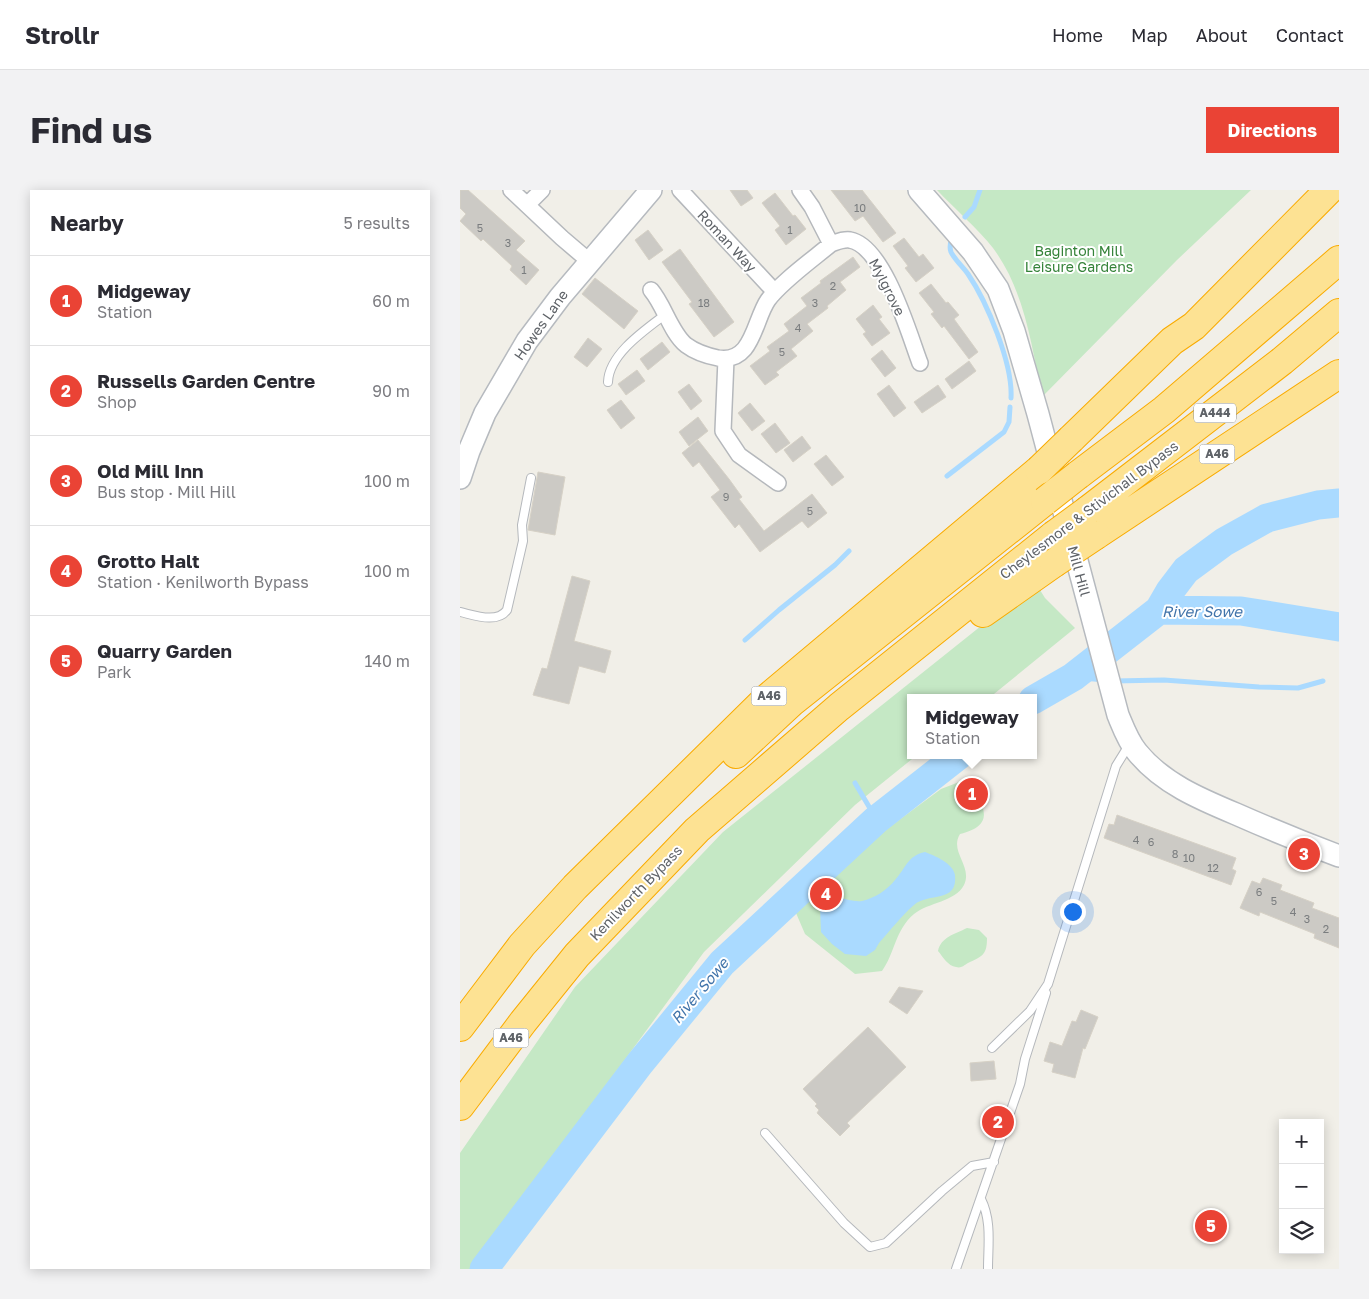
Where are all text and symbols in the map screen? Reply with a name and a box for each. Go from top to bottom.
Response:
text: Strollr [25,20,99,49]
text: Home [1052,24,1103,46]
text: Map [1131,24,1168,46]
text: About [1196,24,1248,46]
text: Contact [1276,24,1344,46]
button: Directions [1206,107,1339,153]
text: Find us [30,109,152,151]
house number: 10 [854,201,866,214]
street label: Roman Way [694,206,760,275]
text: Nearby [50,210,124,236]
text: 5 results [344,213,410,233]
house number: 5 [477,221,483,234]
house number: 1 [787,223,793,236]
house number: 3 [505,236,511,249]
park label: Baginton Mill Leisure Gardens [1025,242,1133,275]
street label: Mylgrove [866,255,909,318]
house number: 1 [521,263,527,276]
text: Midgeway [97,279,191,302]
house number: 2 [830,279,836,292]
street label: Howes Lane [510,286,571,363]
text: 1 [62,291,70,311]
text: 60 m [372,291,410,311]
house number: 18 [698,296,710,309]
house number: 3 [812,296,818,309]
text: Station [97,302,152,322]
house number: 4 [795,321,802,334]
house number: 5 [779,345,785,358]
text: Russells Garden Centre [97,369,315,392]
text: 2 [61,381,71,401]
text: 90 m [372,381,410,401]
text: Shop [97,392,137,412]
road number: A444 [1194,404,1236,422]
street label: Cheylesmore & Stivichall Bypass [996,437,1181,582]
road number: A46 [1200,444,1234,464]
text: Old Mill Inn [97,459,203,482]
text: 3 [61,471,71,491]
text: 100 m [364,471,410,491]
text: Bus stop · Mill Hill [97,482,236,502]
house number: 9 [723,490,729,503]
house number: 5 [807,504,813,517]
street label: Mill Hill [1065,544,1094,598]
text: Grotto Halt [97,549,200,572]
text: 4 [61,561,71,581]
text: 100 m [364,561,410,581]
text: Station · Kenilworth Bypass [97,572,309,592]
water label: River Sowe [1162,602,1243,620]
text: Quarry Garden [97,639,232,662]
text: 5 [61,651,71,671]
text: 140 m [364,651,410,671]
text: Park [97,662,132,682]
road number: A46 [752,686,786,706]
popup [907,694,1037,759]
text: Midgeway [925,705,1019,728]
text: Station [925,728,980,748]
pin: 1 [956,775,988,813]
house number: 4 [1133,833,1140,846]
house number: 6 [1148,835,1155,848]
pin: 3 [1288,835,1320,873]
street label: Kenilworth Bypass [586,842,685,944]
house number: 8 [1172,847,1179,860]
house number: 10 [1183,851,1195,864]
house number: 12 [1207,861,1219,874]
pin: 4 [810,875,842,913]
house number: 6 [1256,885,1263,898]
house number: 5 [1271,894,1277,907]
your location [1060,899,1086,925]
house number: 4 [1290,905,1297,918]
house number: 3 [1304,912,1310,925]
house number: 2 [1323,922,1329,935]
water label: River Sowe [667,953,733,1027]
road number: A46 [494,1028,528,1048]
pin: 2 [982,1103,1014,1141]
map controls [1279,1119,1324,1254]
button: + [1279,1119,1324,1164]
button: − [1279,1164,1324,1209]
pin: 5 [1195,1207,1227,1245]
button: layers [1279,1209,1324,1254]

